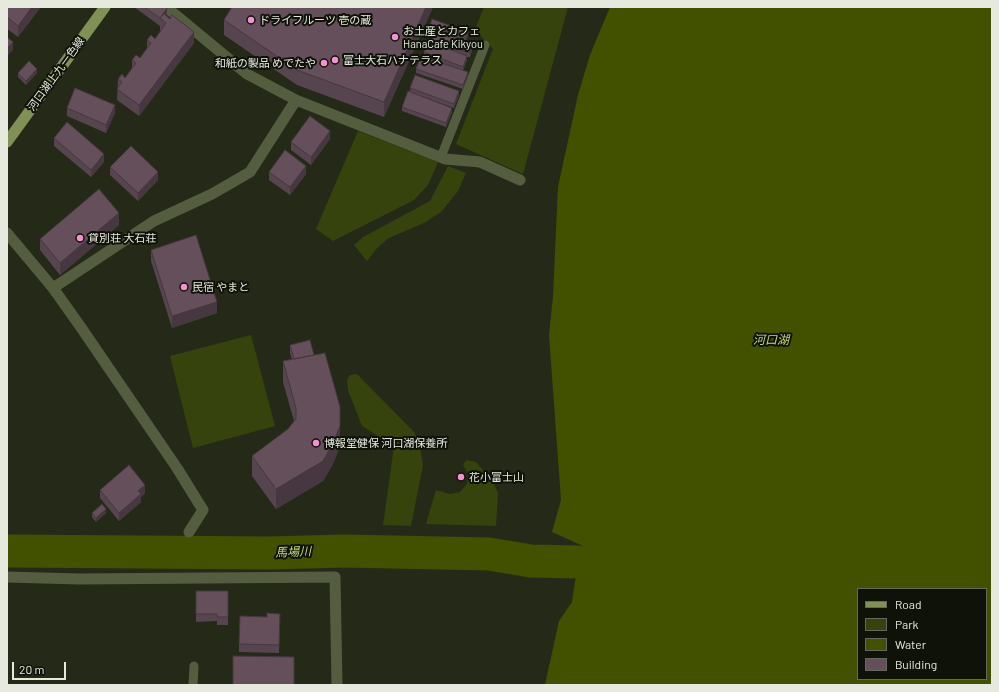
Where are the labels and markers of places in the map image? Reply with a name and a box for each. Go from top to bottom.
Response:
place label: ドライフルーツ 壱の蔵 [259,13,371,27]
marker: ドライフルーツ 壱の蔵 [246,15,256,25]
place label: お土産とカフェ HanaCafe Kikyou [403,24,483,50]
marker: お土産とカフェ HanaCafe Kikyou [390,32,400,42]
place label: 富士大石ハナテラス [343,53,442,67]
marker: 富士大石ハナテラス [330,55,340,65]
place label: 和紙の製品 めでたや [215,56,316,70]
marker: 和紙の製品 めでたや [319,58,329,68]
place label: 貸別荘 大石荘 [88,231,156,245]
marker: 貸別荘 大石荘 [75,233,85,243]
place label: 民宿 やまと [192,280,249,294]
marker: 民宿 やまと [179,282,189,292]
place label: 博報堂健保 河口湖保養所 [324,436,447,450]
marker: 博報堂健保 河口湖保養所 [311,438,321,448]
place label: 花小富士山 [469,470,524,484]
marker: 花小富士山 [456,472,466,482]

